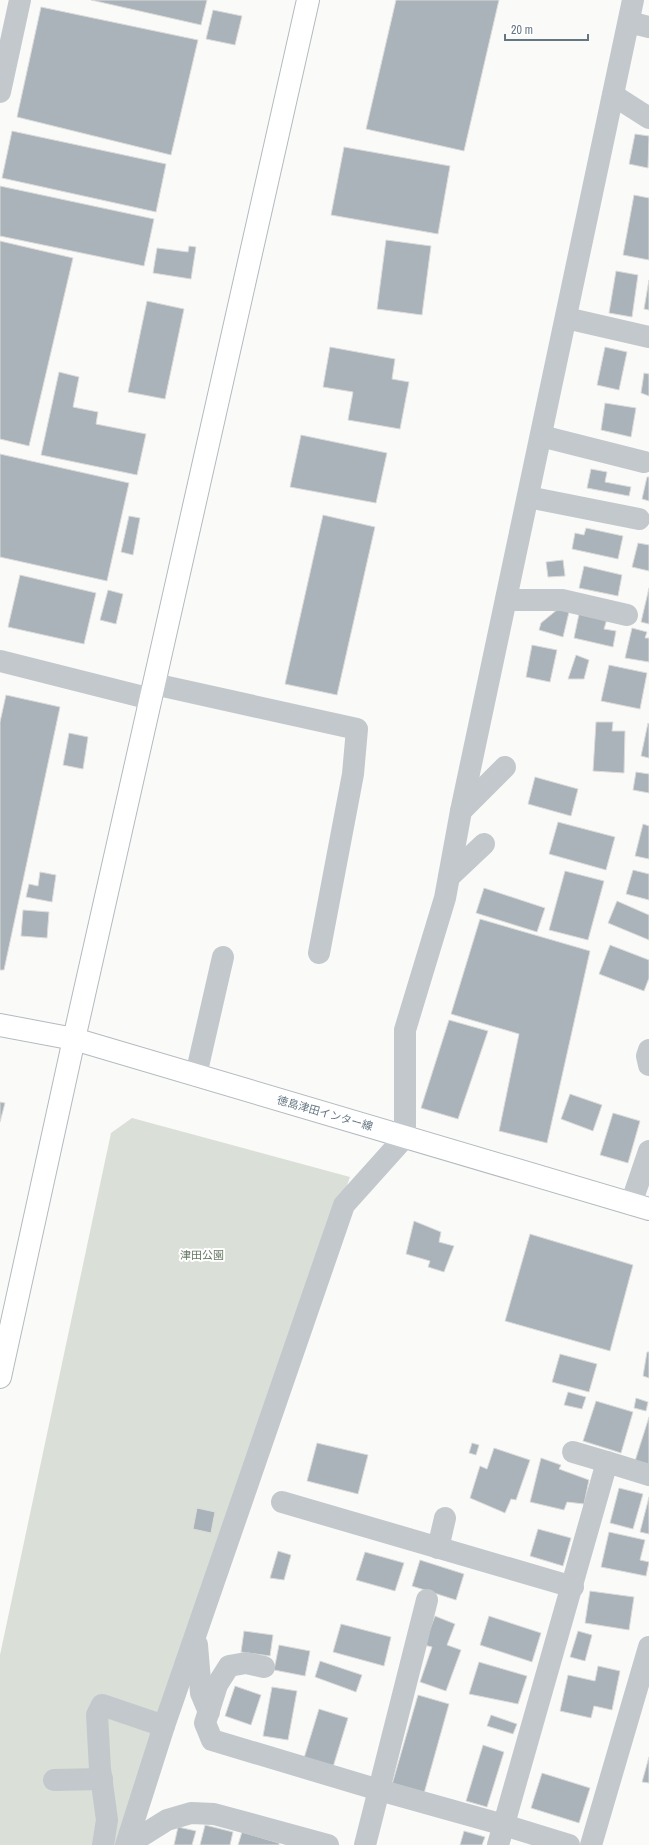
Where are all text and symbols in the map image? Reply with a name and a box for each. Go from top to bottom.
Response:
scale bar [505,16,588,42]
text: 20 m [511,22,533,38]
street label: 徳島津田インター線 [275,1093,375,1133]
park label: 津田公園 [180,1248,224,1262]

